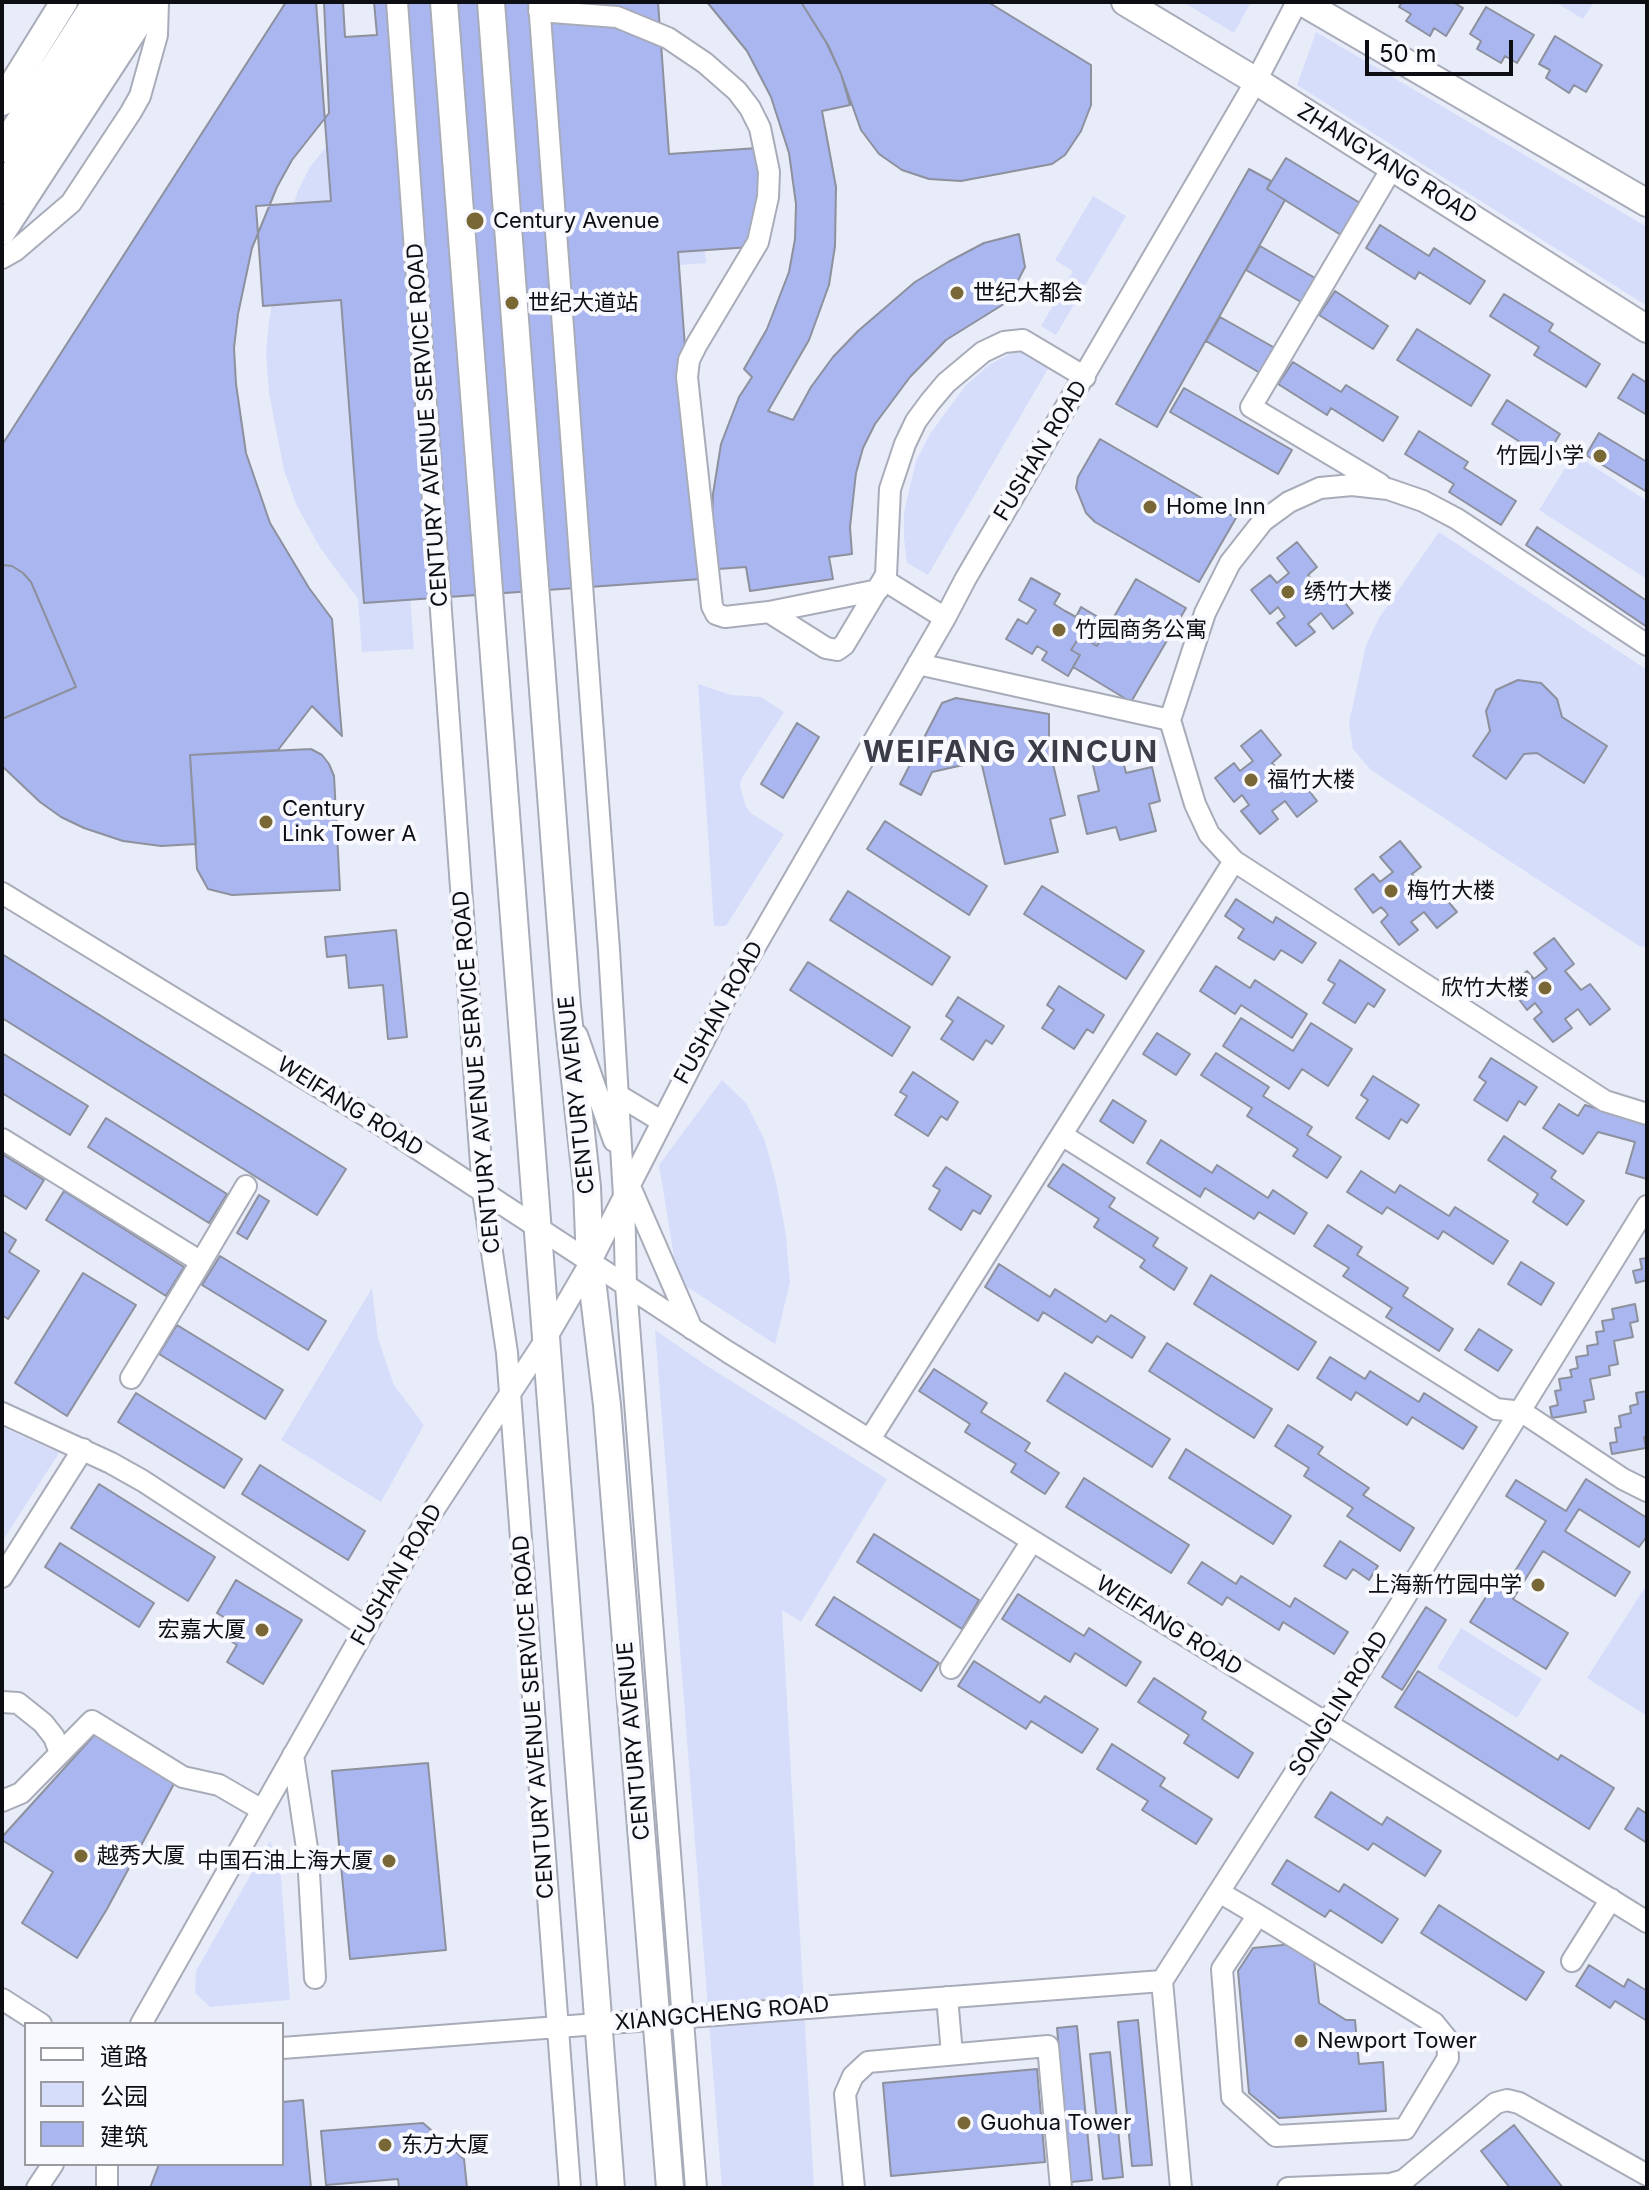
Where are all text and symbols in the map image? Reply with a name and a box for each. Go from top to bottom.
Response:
scale bar [1369,24,1517,74]
text: 50 m [1379,39,1437,68]
street label: ZHANGYANG ROAD [1292,98,1482,230]
place label: Century Avenue [493,208,660,234]
marker: Century Avenue [464,210,486,232]
street label: CENTURY AVENUE SERVICE ROAD [402,242,454,608]
place label: 世纪大都会 [973,280,1083,306]
marker: 世纪大都会 [948,284,966,302]
place label: 世纪大道站 [528,290,638,316]
marker: 世纪大道站 [503,294,521,312]
street label: FUSHAN ROAD [989,376,1093,526]
place label: 竹园小学 [1496,443,1584,469]
marker: 竹园小学 [1591,447,1609,465]
place label: Home Inn [1166,494,1266,520]
marker: Home Inn [1141,498,1159,516]
place label: 绣竹大楼 [1304,579,1392,605]
marker: 绣竹大楼 [1279,583,1297,601]
place label: 竹园商务公寓 [1075,617,1207,643]
marker: 竹园商务公寓 [1050,621,1068,639]
district label: WEIFANG XINCUN [863,735,1159,771]
place label: 福竹大楼 [1267,767,1355,793]
marker: 福竹大楼 [1242,771,1260,789]
place label: Century Link Tower A [282,796,416,848]
marker: Century Link Tower A [257,813,275,831]
place label: 梅竹大楼 [1407,878,1495,904]
marker: 梅竹大楼 [1382,882,1400,900]
street label: CENTURY AVENUE SERVICE ROAD [448,889,506,1255]
street label: FUSHAN ROAD [669,937,769,1089]
place label: 欣竹大楼 [1441,975,1529,1001]
marker: 欣竹大楼 [1536,979,1554,997]
street label: CENTURY AVENUE [553,994,601,1196]
street label: WEIFANG ROAD [272,1051,428,1163]
street label: FUSHAN ROAD [346,1500,448,1650]
street label: CENTURY AVENUE SERVICE ROAD [508,1534,560,1900]
street label: WEIFANG ROAD [1091,1570,1247,1682]
place label: 上海新竹园中学 [1368,1572,1522,1598]
marker: 上海新竹园中学 [1529,1576,1547,1594]
place label: 宏嘉大厦 [158,1617,246,1643]
marker: 宏嘉大厦 [253,1621,271,1639]
street label: SONGLIN ROAD [1284,1626,1394,1782]
street label: CENTURY AVENUE [612,1641,656,1841]
place label: 越秀大厦 [97,1843,185,1869]
marker: 越秀大厦 [72,1847,90,1865]
place label: 中国石油上海大厦 [197,1848,373,1874]
marker: 中国石油上海大厦 [380,1852,398,1870]
street label: XIANGCHENG ROAD [614,1991,830,2037]
legend [24,2022,284,2166]
place label: Newport Tower [1317,2028,1477,2054]
marker: Newport Tower [1292,2032,1310,2050]
text: 道路 [100,2042,148,2071]
text: 公园 [100,2082,148,2111]
place label: Guohua Tower [980,2110,1131,2136]
marker: Guohua Tower [955,2114,973,2132]
text: 建筑 [100,2122,148,2151]
place label: 东方大厦 [401,2132,489,2158]
marker: 东方大厦 [376,2136,394,2154]

